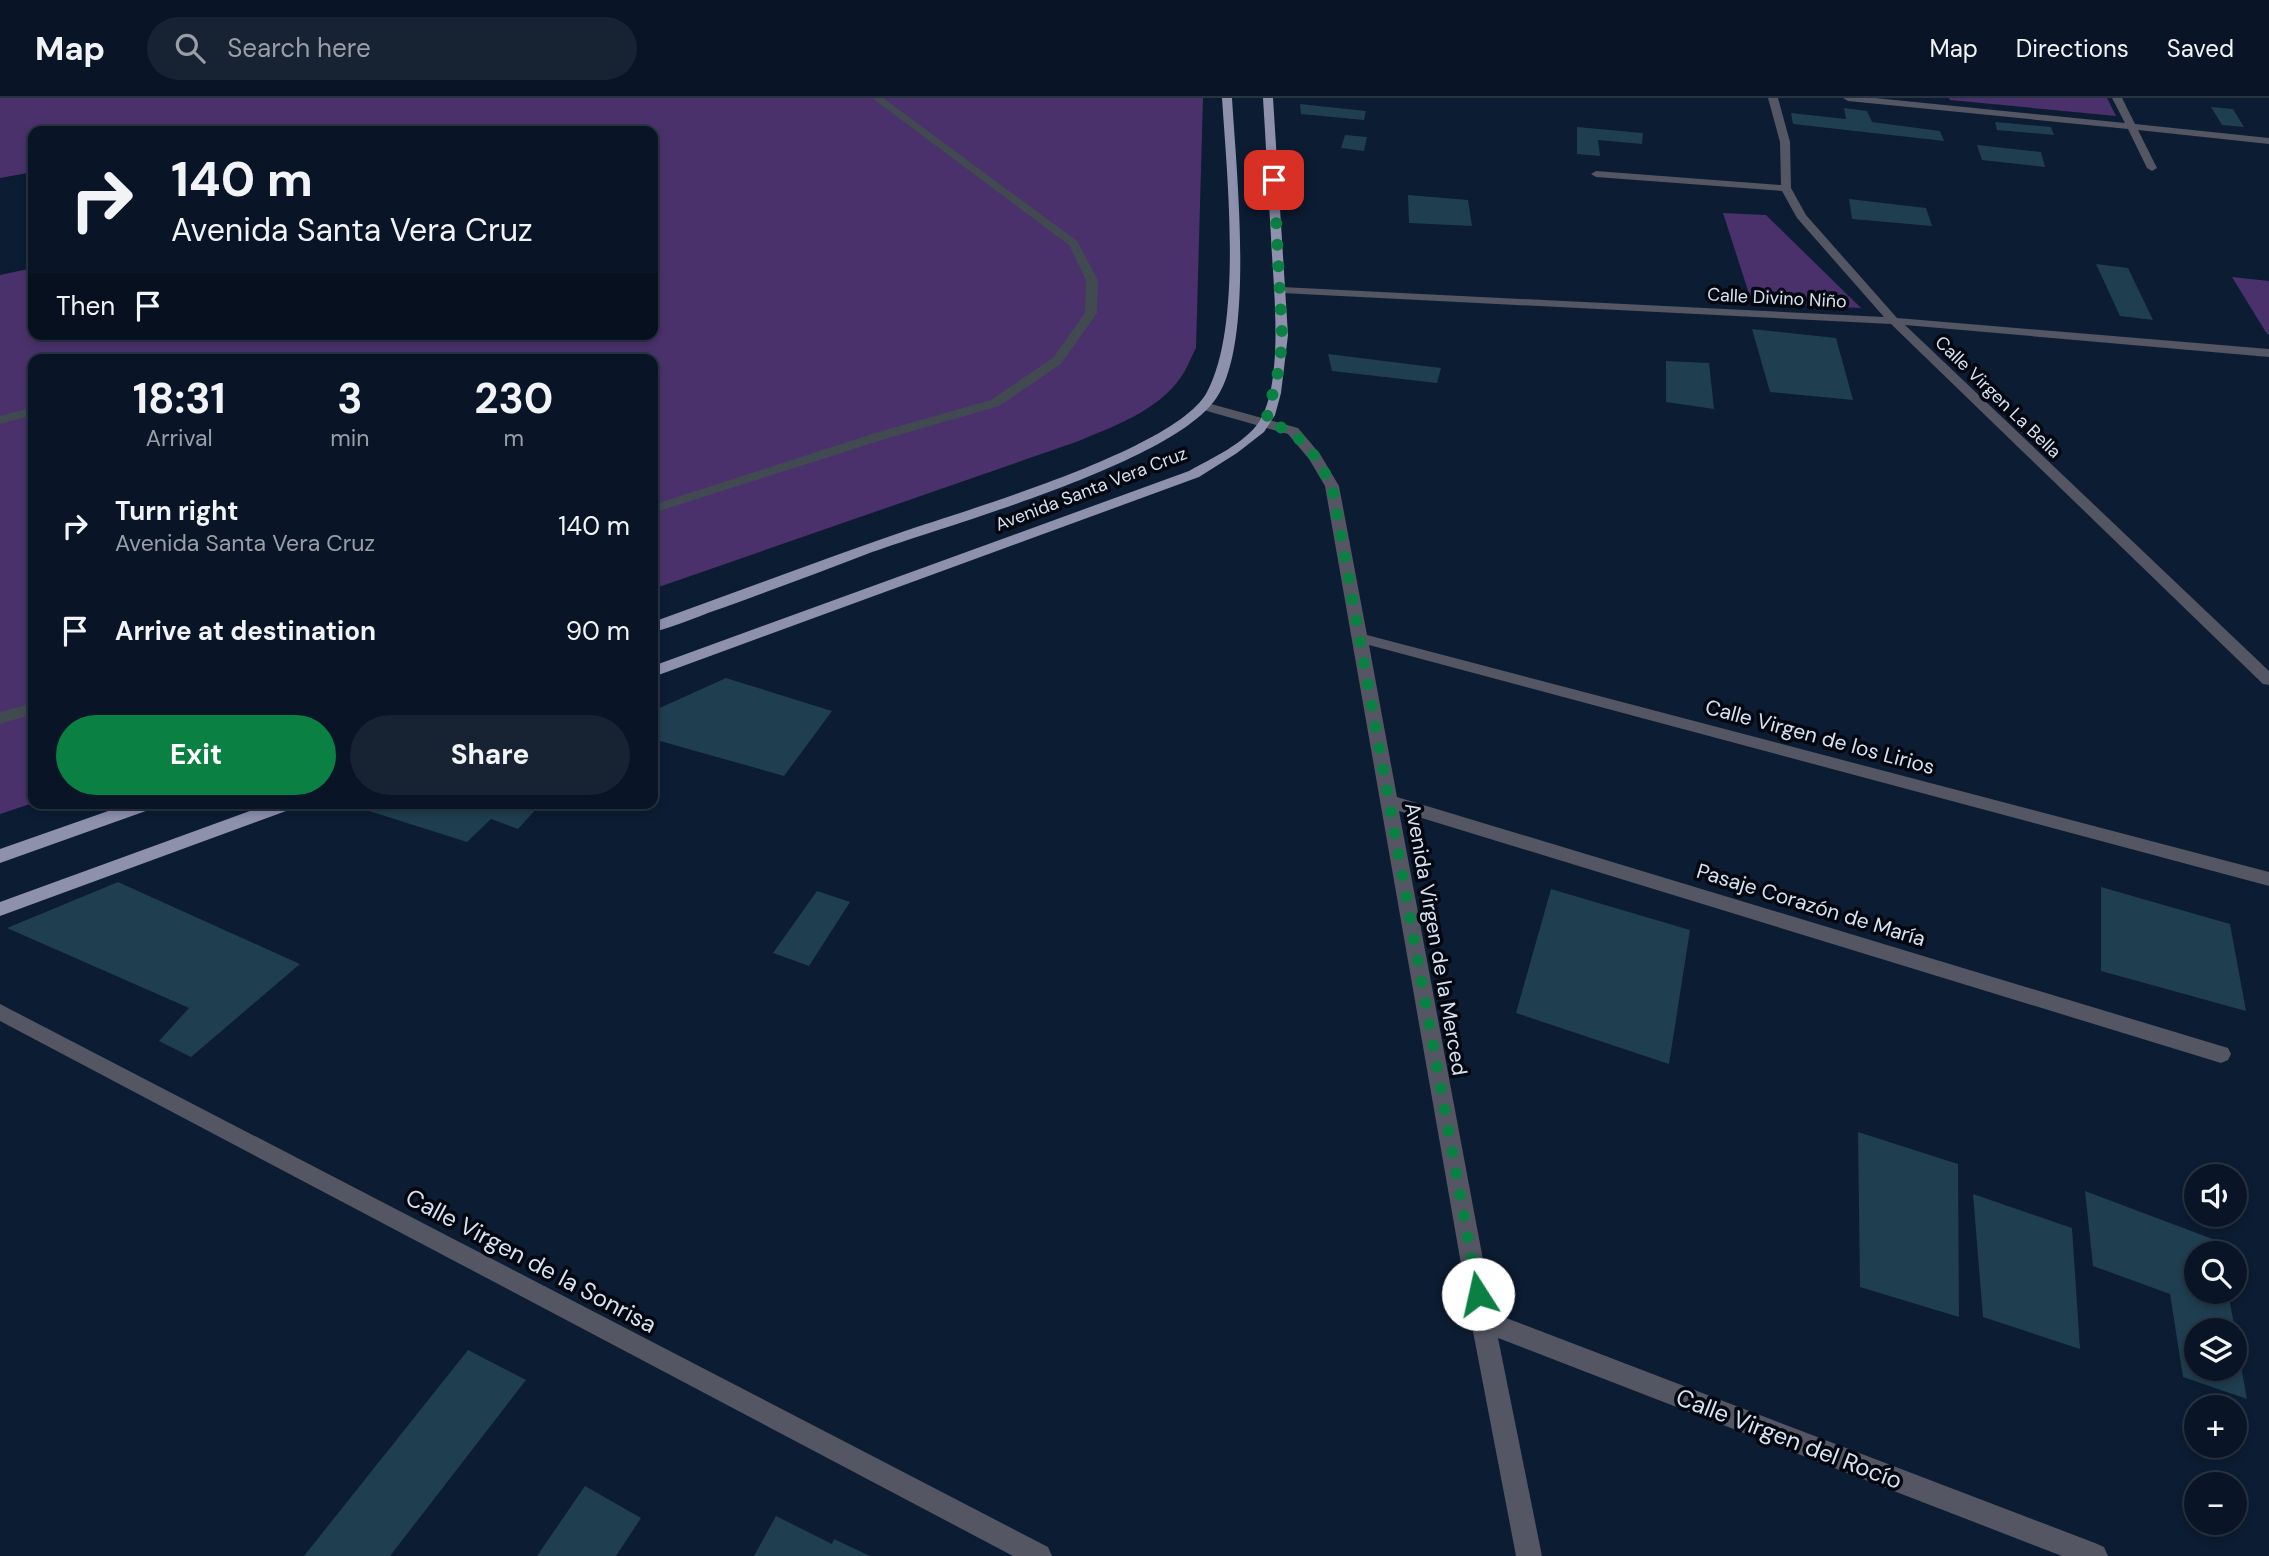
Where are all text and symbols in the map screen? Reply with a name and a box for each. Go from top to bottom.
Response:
search box [147,17,637,80]
text: Map [35,27,105,70]
icon: search [171,29,209,67]
text: Search here [227,31,371,65]
text: Map [1930,33,1978,64]
text: Directions [2016,33,2129,64]
text: Saved [2167,33,2234,64]
text: 140 m [171,147,313,211]
pin [1244,150,1304,210]
icon: right [56,154,147,245]
icon: arrive [1255,161,1293,199]
text: Avenida Santa Vera Cruz [171,209,533,251]
street label: Calle Divino Niño [1707,282,1847,314]
icon: arrive [129,287,167,325]
text: Then [56,289,115,323]
street label: Calle Virgen La Bella [1930,331,2066,463]
text: 18:31 [133,371,226,426]
text: 3 [337,371,363,426]
text: 230 [474,371,553,426]
text: Arrival [146,423,213,453]
text: min [330,423,369,453]
text: m [503,423,524,453]
street label: Avenida Santa Vera Cruz [992,441,1190,537]
text: Turn right [115,494,239,528]
icon: right [56,507,94,545]
text: 140 m [558,509,630,543]
text: Avenida Santa Vera Cruz [115,528,375,558]
icon: arrive [56,612,94,650]
text: Arrive at destination [115,614,376,648]
text: 90 m [566,614,630,648]
street label: Calle Virgen de los Lirios [1702,693,1938,781]
button: Exit [56,715,336,795]
button: Share [350,715,630,795]
street label: Avenida Virgen de la Merced [1398,800,1474,1078]
street label: Pasaje Corazón de María [1693,857,1929,953]
map controls [2184,1164,2247,1535]
button: sound [2184,1164,2247,1227]
street label: Calle Virgen de la Sonrisa [401,1181,662,1340]
button: search [2184,1241,2247,1304]
position arrow [1441,1257,1515,1331]
button: layers [2184,1318,2247,1381]
street label: Calle Virgen del Rocío [1672,1381,1907,1496]
button: + [2184,1395,2247,1458]
button: − [2184,1472,2247,1535]

